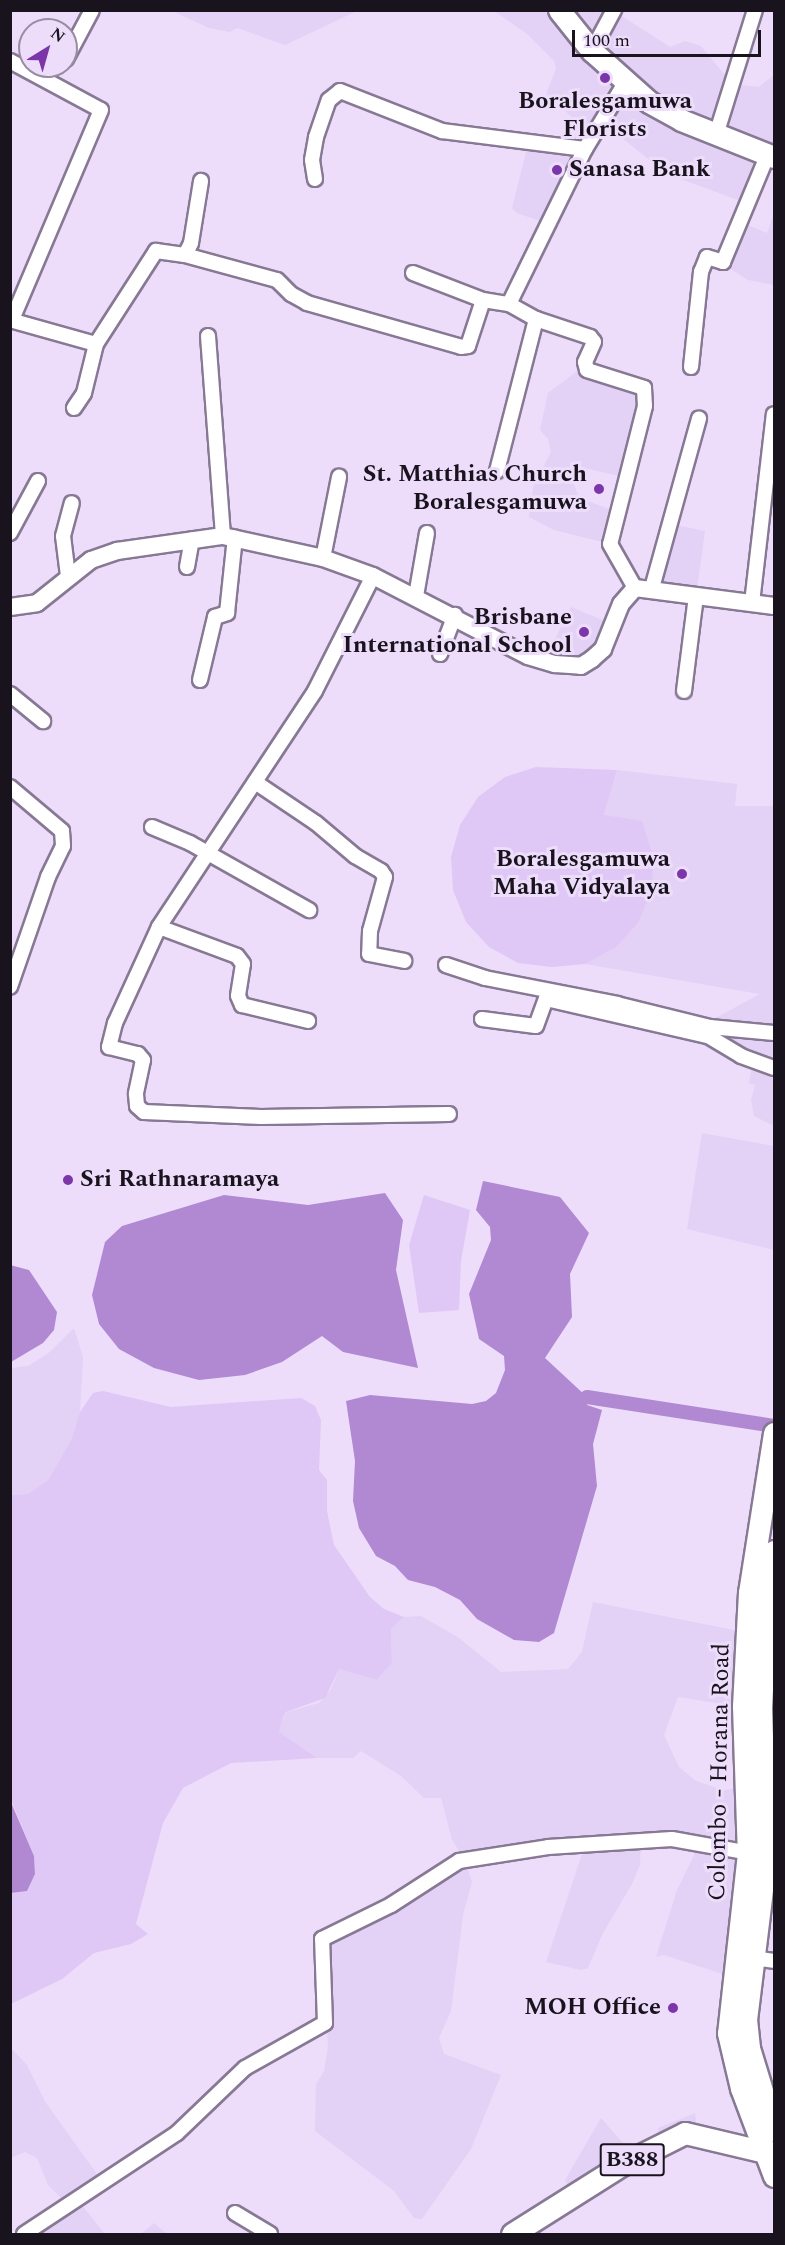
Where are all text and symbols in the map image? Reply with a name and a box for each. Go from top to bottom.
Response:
north arrow [18,18,78,78]
scale bar [575,18,764,56]
text: N [45,22,70,49]
text: 100 m [583,27,630,54]
marker: Boralesgamuwa Florists [598,71,612,85]
place label: Boralesgamuwa Florists [518,88,692,144]
place label: Sanasa Bank [569,156,710,184]
marker: Sanasa Bank [550,163,564,177]
place label: St. Matthias Church Boralesgamuwa [363,461,587,517]
marker: St. Matthias Church Boralesgamuwa [592,482,606,496]
place label: Brisbane International School [343,604,572,660]
marker: Brisbane International School [577,625,591,639]
place label: Boralesgamuwa Maha Vidyalaya [493,846,670,902]
marker: Boralesgamuwa Maha Vidyalaya [675,867,689,881]
place label: Sri Rathnaramaya [80,1166,279,1194]
marker: Sri Rathnaramaya [61,1173,75,1187]
street label: Colombo - Horana Road [703,1643,737,1901]
place label: MOH Office [524,1994,661,2022]
marker: MOH Office [666,2001,680,2015]
road number: B388 [599,2141,665,2179]

